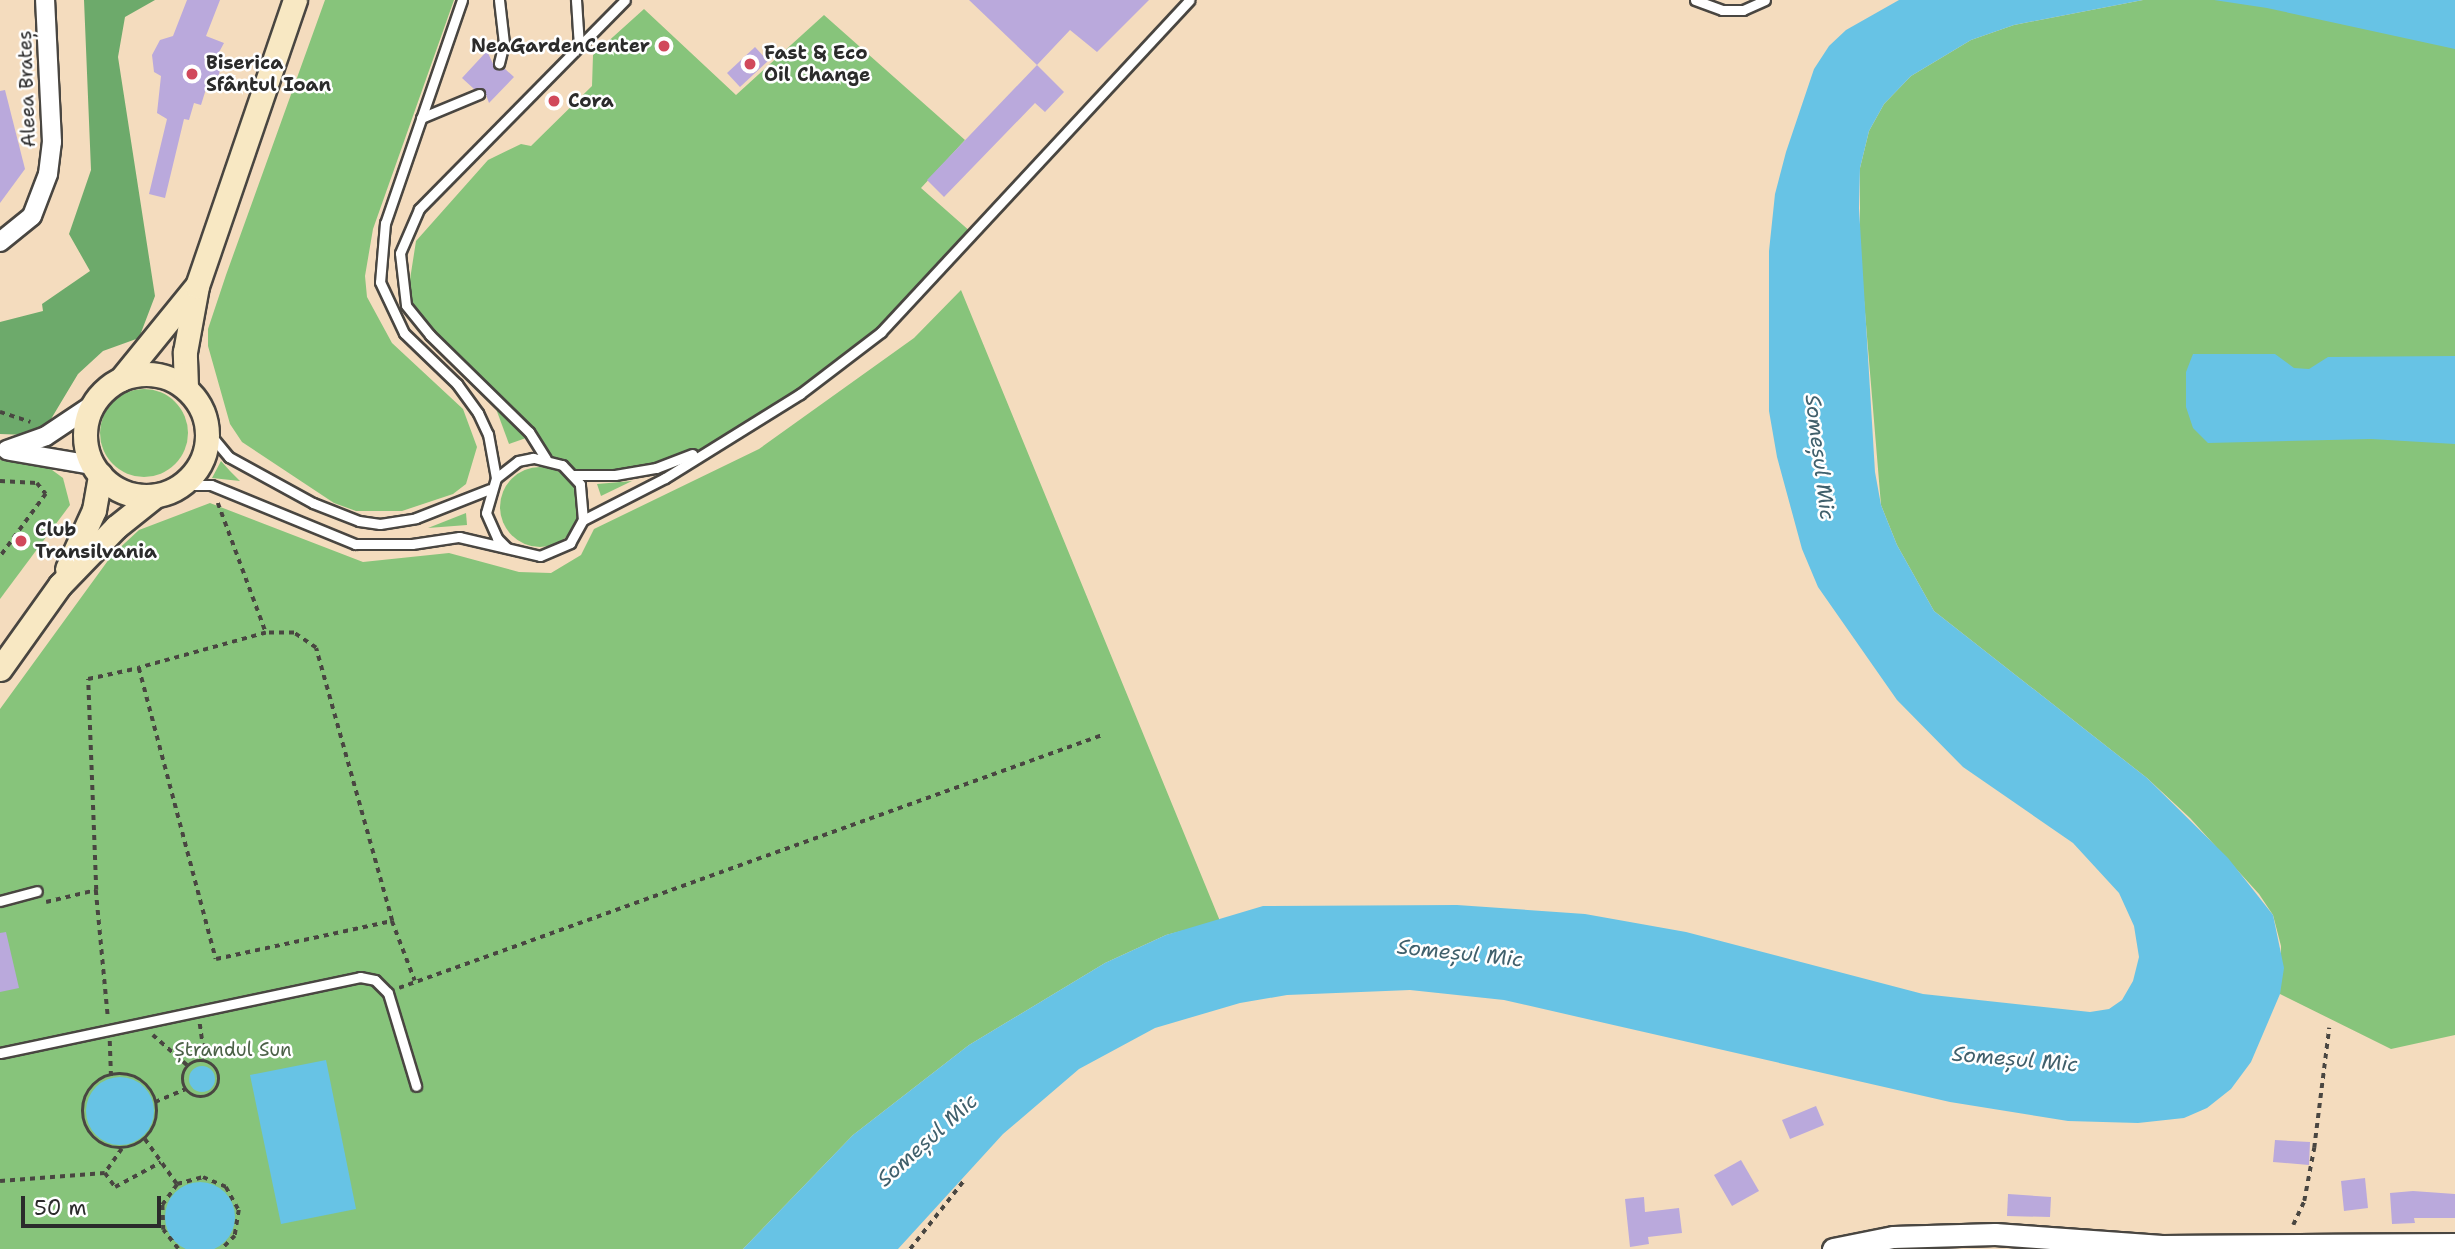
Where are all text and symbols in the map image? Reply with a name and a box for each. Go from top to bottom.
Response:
street label: Aleea Brateș [14,30,40,148]
place label: NeaGardenCenter [471,35,650,57]
marker: NeaGardenCenter [656,38,672,54]
place label: Fast & Eco Oil Change [764,42,871,86]
place label: Biserica Sfântul Ioan [206,52,331,96]
marker: Fast & Eco Oil Change [742,56,758,72]
marker: Biserica Sfântul Ioan [184,66,200,82]
place label: Cora [568,90,614,112]
marker: Cora [546,93,562,109]
water label: Someșul Mic [1800,393,1840,521]
place label: Club Transilvania [35,519,157,563]
marker: Club Transilvania [13,533,29,549]
water label: Someșul Mic [1396,934,1524,972]
park label: Ștrandul Sun [174,1039,292,1061]
water label: Someșul Mic [1951,1041,2079,1077]
water label: Someșul Mic [872,1088,982,1192]
scale bar [24,1182,164,1226]
text: 50 m [34,1194,87,1222]

